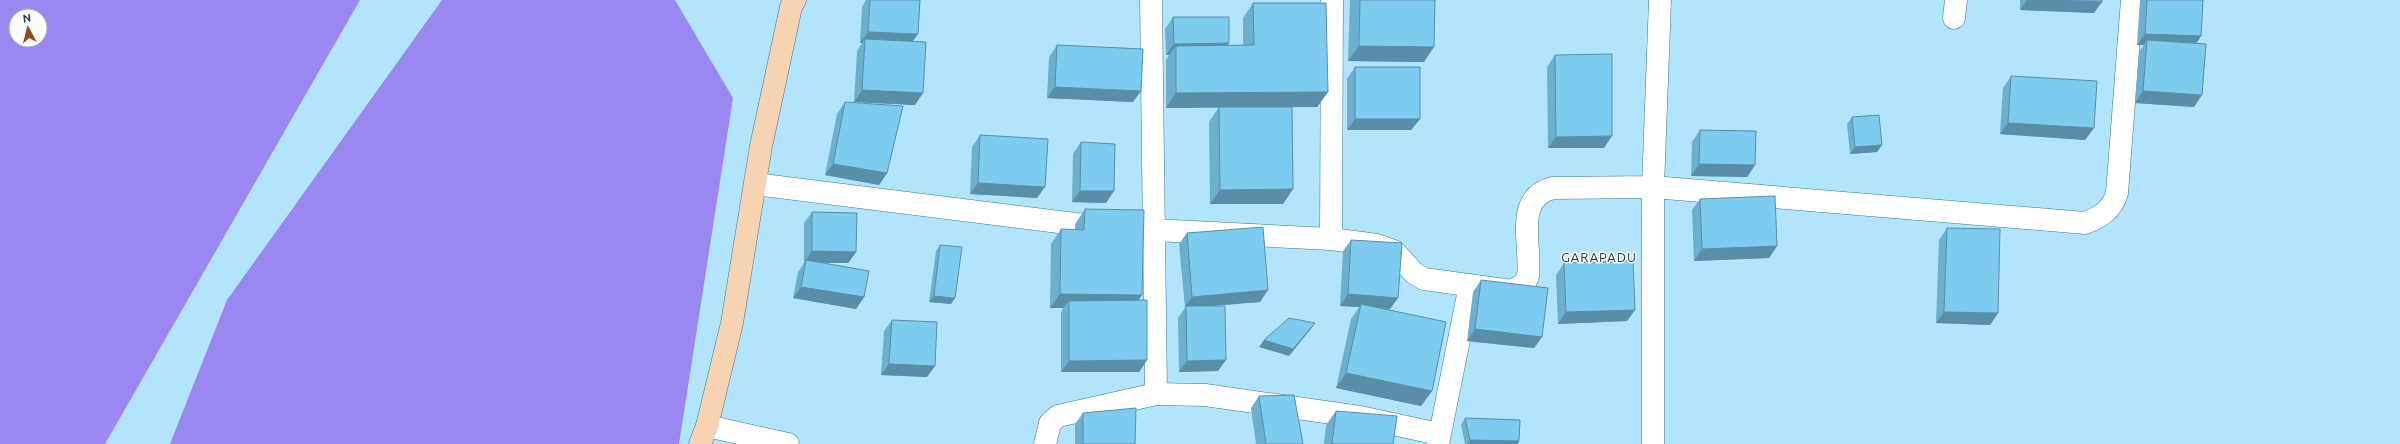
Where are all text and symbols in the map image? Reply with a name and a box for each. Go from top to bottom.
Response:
north arrow [8,8,48,48]
text: N [22,12,32,25]
district label: GARAPADU [1561,250,1637,264]

